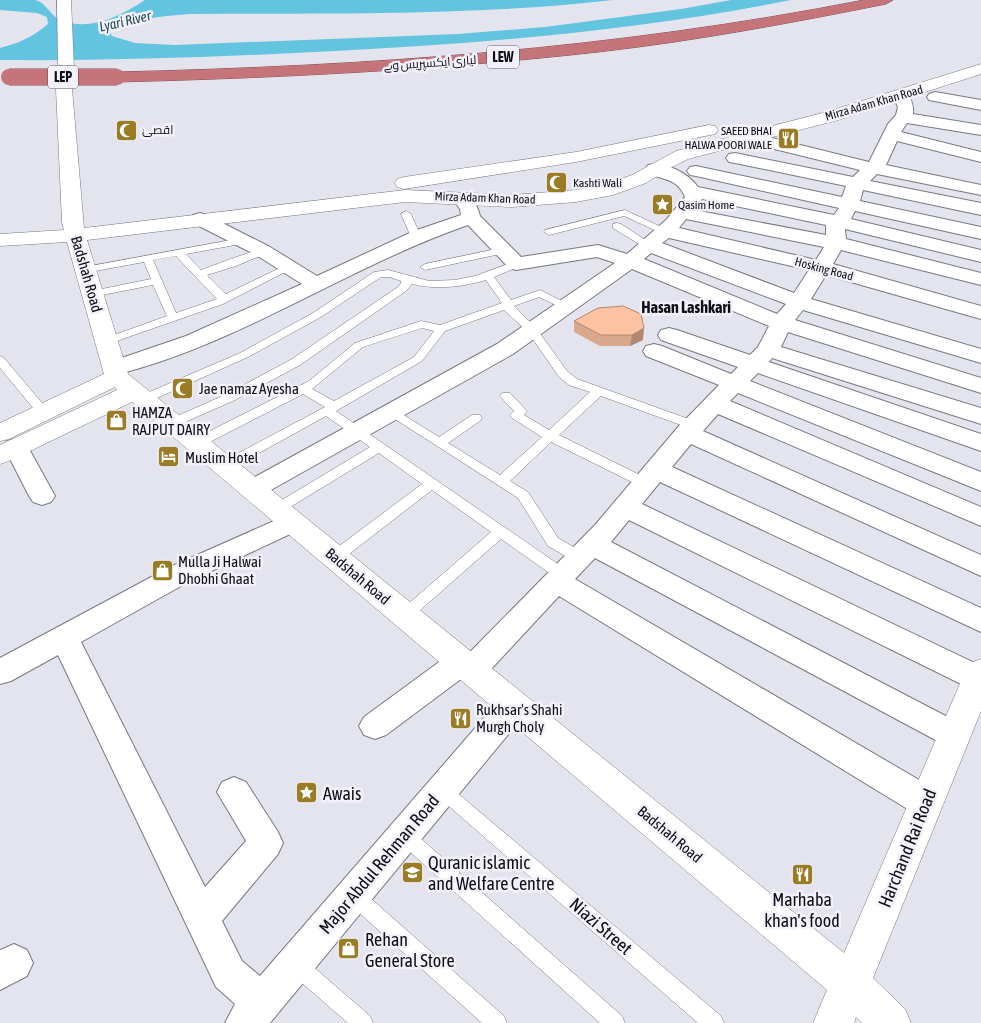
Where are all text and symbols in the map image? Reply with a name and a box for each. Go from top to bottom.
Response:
water label: Lyari River [98,7,153,35]
road number: LEW [487,46,519,68]
street label: لیاری ایکسپریس وے [383,53,477,75]
road number: LEP [48,66,78,88]
street label: Mirza Adam Khan Road [824,82,924,124]
mosque icon: اقصیٰ [114,118,138,142]
place label: اقصیٰ [142,123,173,137]
place label: SAEED BHAI HALWA POORI WALE [684,124,772,152]
restaurant icon: SAEED BHAI HALWA POORI WALE [776,126,800,150]
mosque icon: Kashti Wali [545,171,569,195]
place label: Kashti Wali [573,176,622,190]
street label: Mirza Adam Khan Road [434,189,536,207]
place icon: Qasim Home [650,193,674,217]
place label: Qasim Home [678,198,735,212]
street label: Badshah Road [68,234,106,314]
street label: Hosking Road [793,254,855,284]
district label: Hasan Lashkari [641,298,731,316]
mosque icon: Jae namaz Ayesha [171,376,195,400]
place label: Jae namaz Ayesha [199,380,299,397]
place label: HAMZA RAJPUT DAIRY [132,404,210,438]
shop icon: HAMZA RAJPUT DAIRY [104,409,128,433]
hotel icon: Muslim Hotel [157,445,181,469]
place label: Muslim Hotel [185,449,259,466]
street label: Badshah Road [322,544,394,608]
place label: Mulla Ji Halwai Dhobhi Ghaat [178,553,261,587]
shop icon: Mulla Ji Halwai Dhobhi Ghaat [150,558,174,582]
place label: Rukhsar's Shahi Murgh Choly [476,701,562,735]
restaurant icon: Rukhsar's Shahi Murgh Choly [448,706,472,730]
place icon: Awais [295,781,319,805]
place label: Awais [323,783,361,804]
street label: Harchand Rai Road [874,786,940,910]
street label: Major Abdul Rehman Road [315,790,443,938]
street label: Badshah Road [634,802,706,866]
place label: Quranic islamic and Welfare Centre [428,852,555,894]
school or university icon: Quranic islamic and Welfare Centre [400,860,424,884]
restaurant icon: Marhaba khan's food [790,862,814,886]
place label: Marhaba khan's food [764,889,840,931]
street label: Niazi Street [566,893,636,959]
place label: Rehan General Store [365,929,455,971]
shop icon: Rehan General Store [337,937,361,961]

